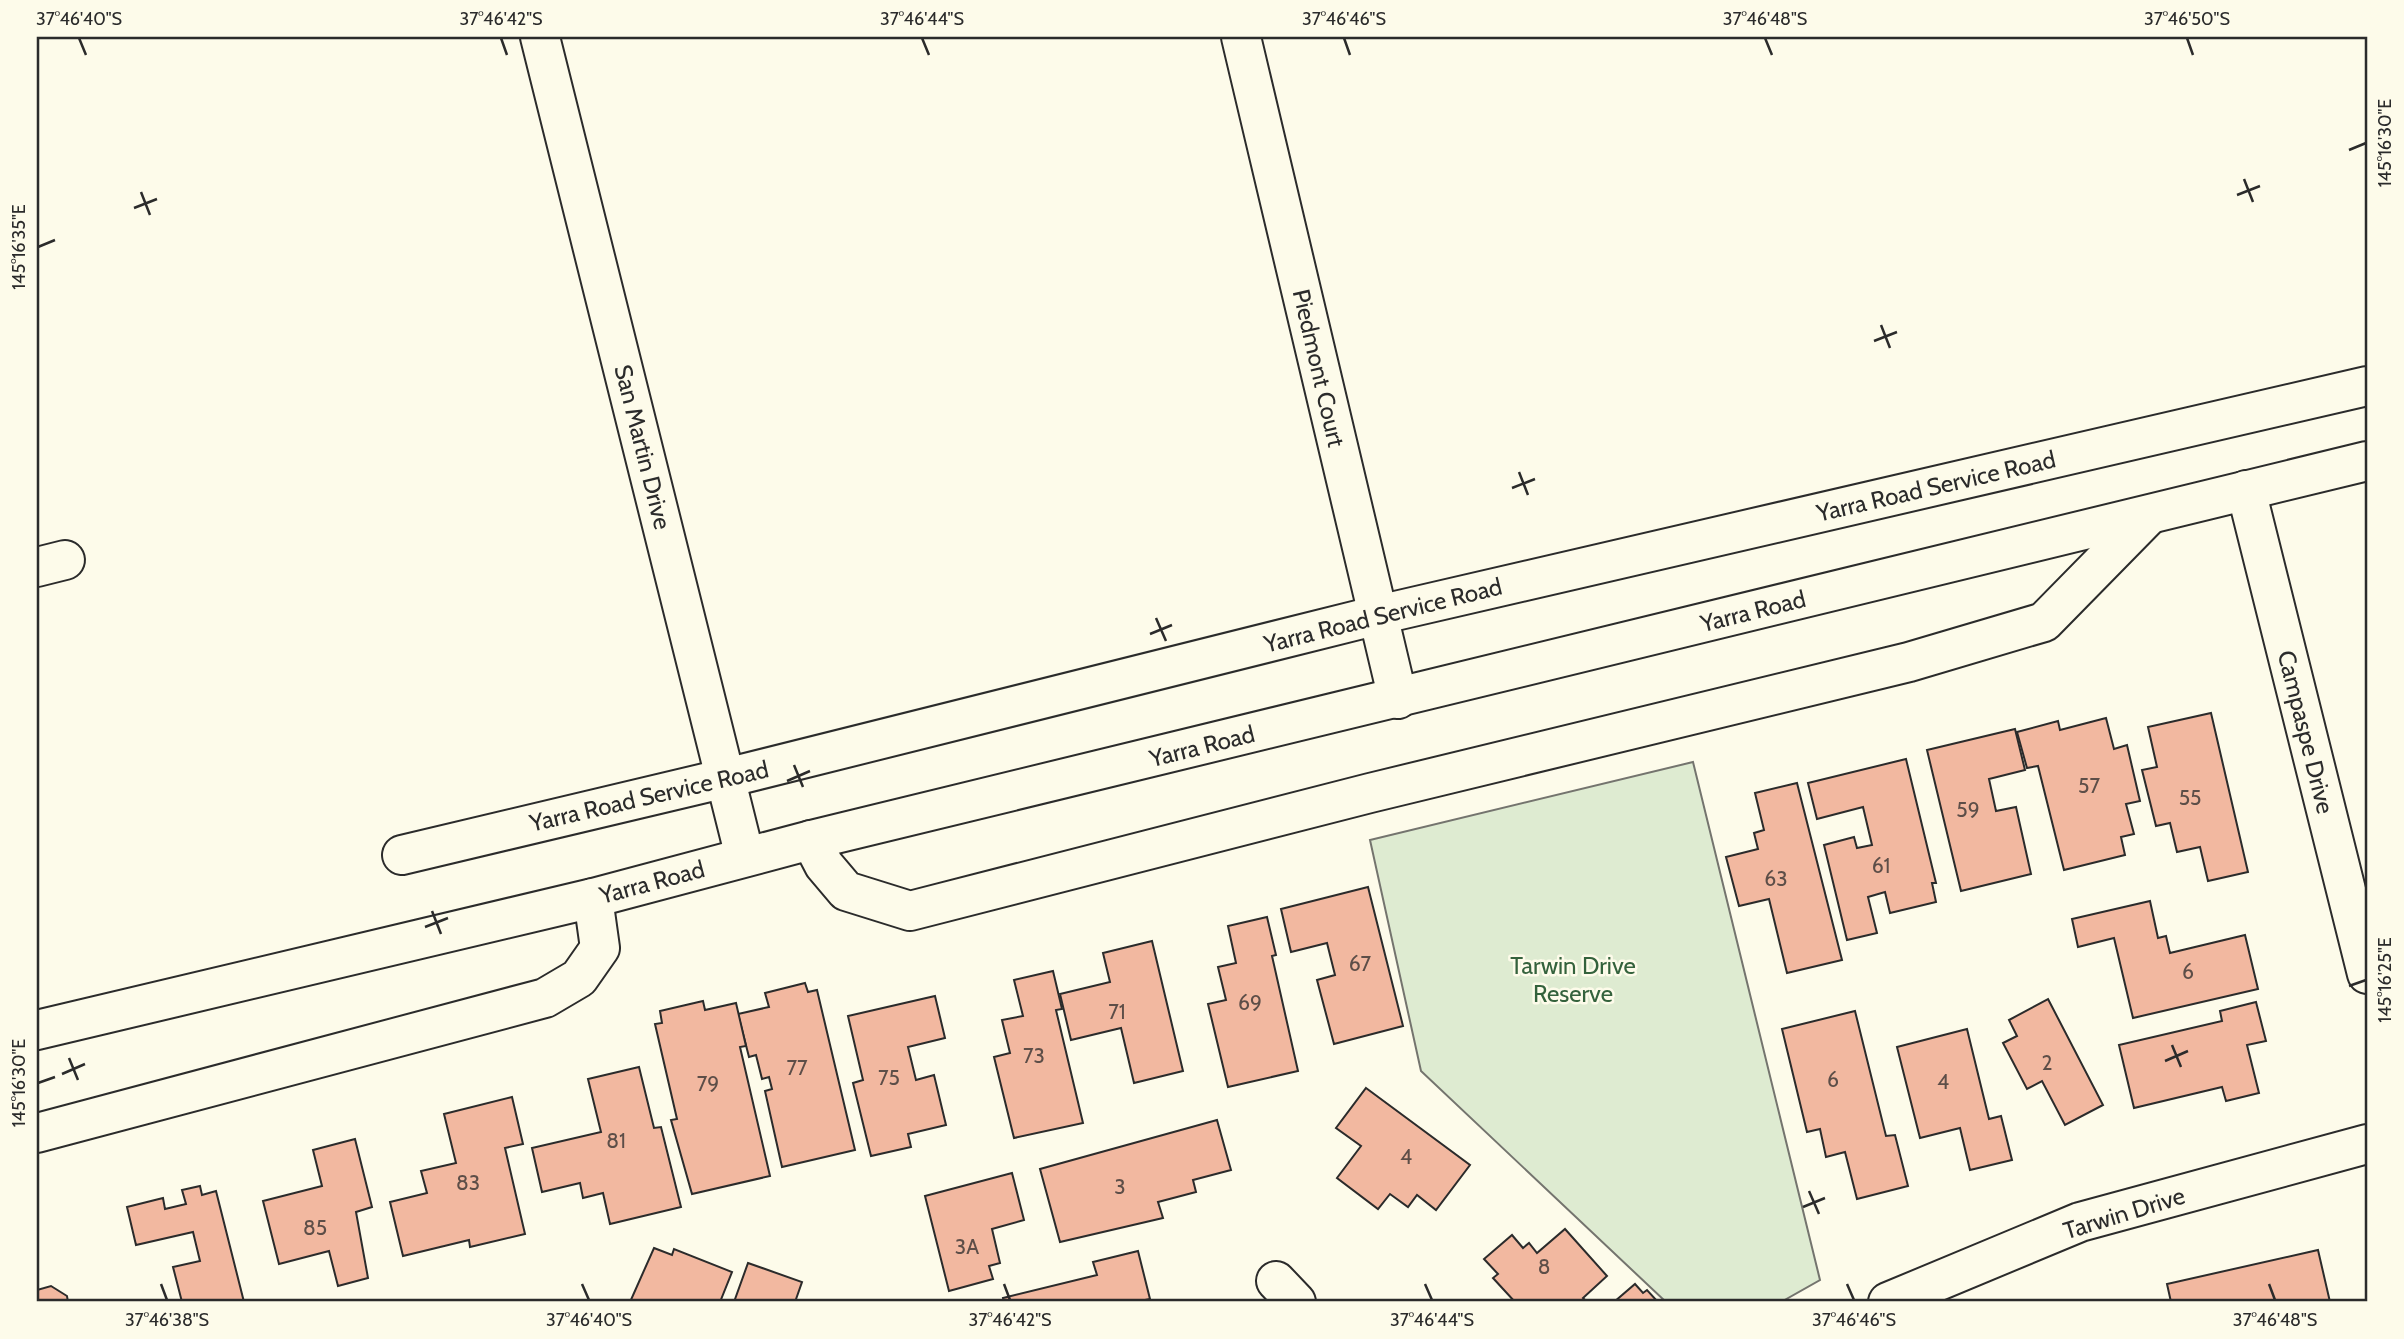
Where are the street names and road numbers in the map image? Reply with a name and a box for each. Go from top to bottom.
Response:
street label: Piedmont Court [1287,286,1351,450]
street label: San Martin Drive [609,362,677,532]
street label: Yarra Road Service Road [1813,444,2058,528]
street label: Yarra Road Service Road [1260,571,1505,659]
street label: Yarra Road [1696,584,1809,638]
street label: Campaspe Drive [2272,647,2340,817]
street label: Yarra Road [1145,719,1258,773]
street label: Yarra Road Service Road [526,754,771,838]
street label: Yarra Road [595,854,708,910]
street label: Tarwin Drive [2060,1181,2188,1245]

